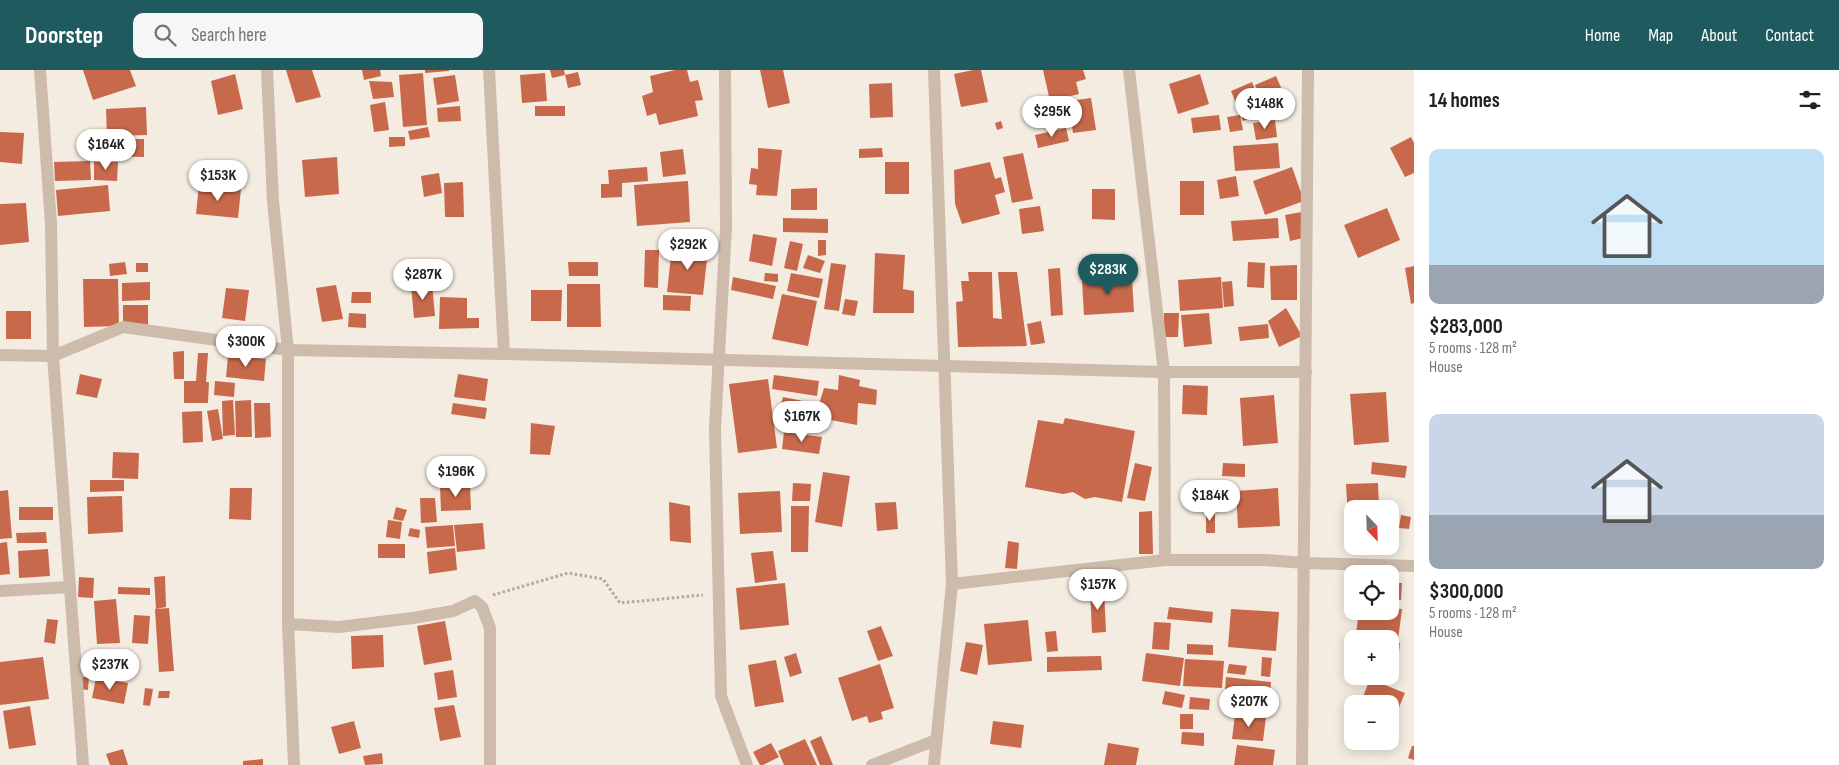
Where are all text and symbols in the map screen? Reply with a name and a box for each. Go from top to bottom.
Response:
search box [133,13,483,58]
text: Doorstep [25,21,103,50]
icon: search [151,21,179,49]
text: Search here [191,24,267,47]
text: Home [1585,25,1620,46]
text: Map [1648,25,1673,46]
text: About [1701,25,1737,46]
text: Contact [1765,25,1814,46]
icon: filters [1796,86,1824,114]
pin: $148K [1230,88,1300,130]
text: 14 homes [1429,88,1500,113]
text: $148K [1246,94,1284,113]
pin: $295K [1017,96,1087,138]
text: $295K [1033,102,1071,121]
pin: $164K [71,128,141,171]
text: $164K [87,135,125,154]
pin: $153K [183,160,253,202]
text: $153K [200,166,236,185]
icon: home [1582,181,1672,271]
pin: $292K [653,228,723,271]
text: $292K [669,235,707,254]
pin: $283K [1073,254,1143,296]
pin: $287K [388,258,458,301]
text: $283K [1089,260,1127,279]
text: $287K [404,265,442,284]
text: $283,000 [1429,314,1503,339]
pin: $300K [211,326,281,368]
text: $300K [227,332,265,351]
text: 5 rooms · 128 m² [1429,339,1517,358]
text: House [1429,358,1463,377]
pin: $167K [767,400,837,443]
text: $167K [784,407,820,426]
icon: home [1582,446,1672,536]
pin: $196K [421,456,491,498]
text: $196K [437,462,475,481]
pin: $184K [1175,480,1245,522]
text: $184K [1191,486,1229,505]
north arrow [1344,500,1399,555]
map controls [1344,500,1399,750]
button: locate [1344,565,1399,620]
pin: $157K [1063,568,1133,611]
text: $157K [1080,575,1116,594]
text: $300,000 [1429,579,1503,604]
text: 5 rooms · 128 m² [1429,604,1517,623]
text: House [1429,623,1463,642]
button: + [1344,630,1399,685]
pin: $237K [75,648,145,691]
text: $237K [91,655,129,674]
pin: $207K [1214,686,1284,728]
text: $207K [1230,692,1268,711]
button: − [1344,695,1399,750]

